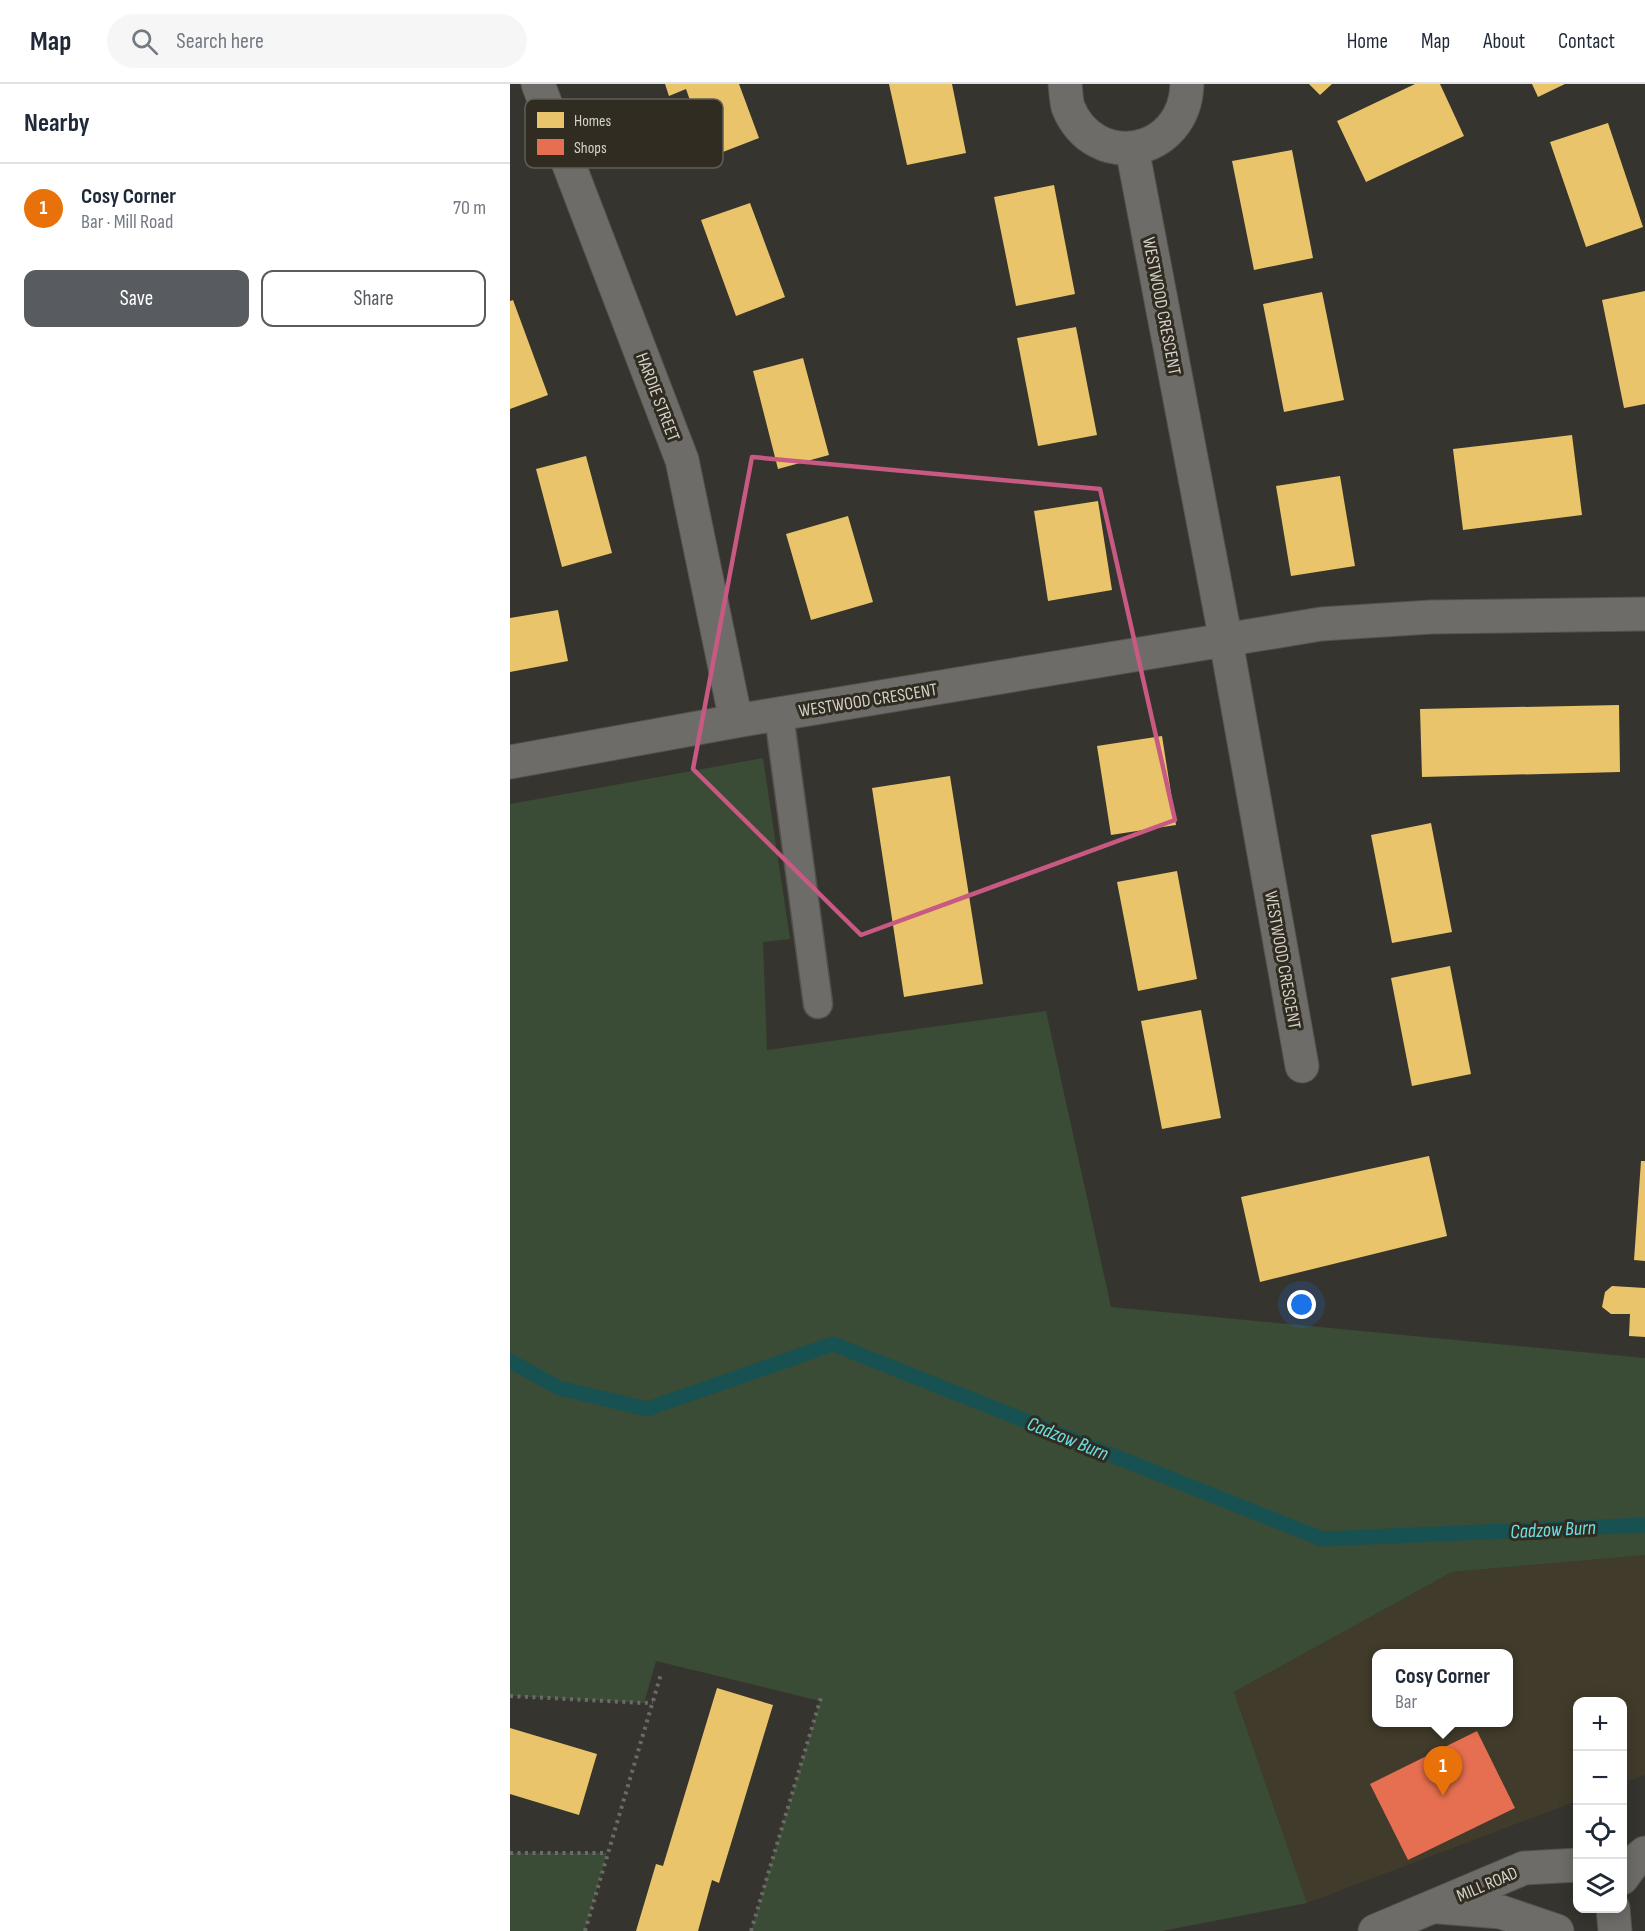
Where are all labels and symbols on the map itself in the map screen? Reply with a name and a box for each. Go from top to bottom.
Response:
legend [525,99,723,168]
text: Homes [574,112,611,131]
text: Shops [574,139,607,158]
street label: WESTWOOD CRESCENT [1138,235,1185,377]
street label: HARDIE STREET [631,350,684,444]
street label: WESTWOOD CRESCENT [797,679,939,722]
street label: WESTWOOD CRESCENT [1260,889,1305,1031]
your location [1287,1290,1316,1319]
water label: Cadzow Burn [1023,1412,1112,1466]
water label: Cadzow Burn [1510,1516,1596,1544]
pin: 1 [1424,1746,1462,1796]
street label: MILL ROAD [1454,1862,1521,1907]

